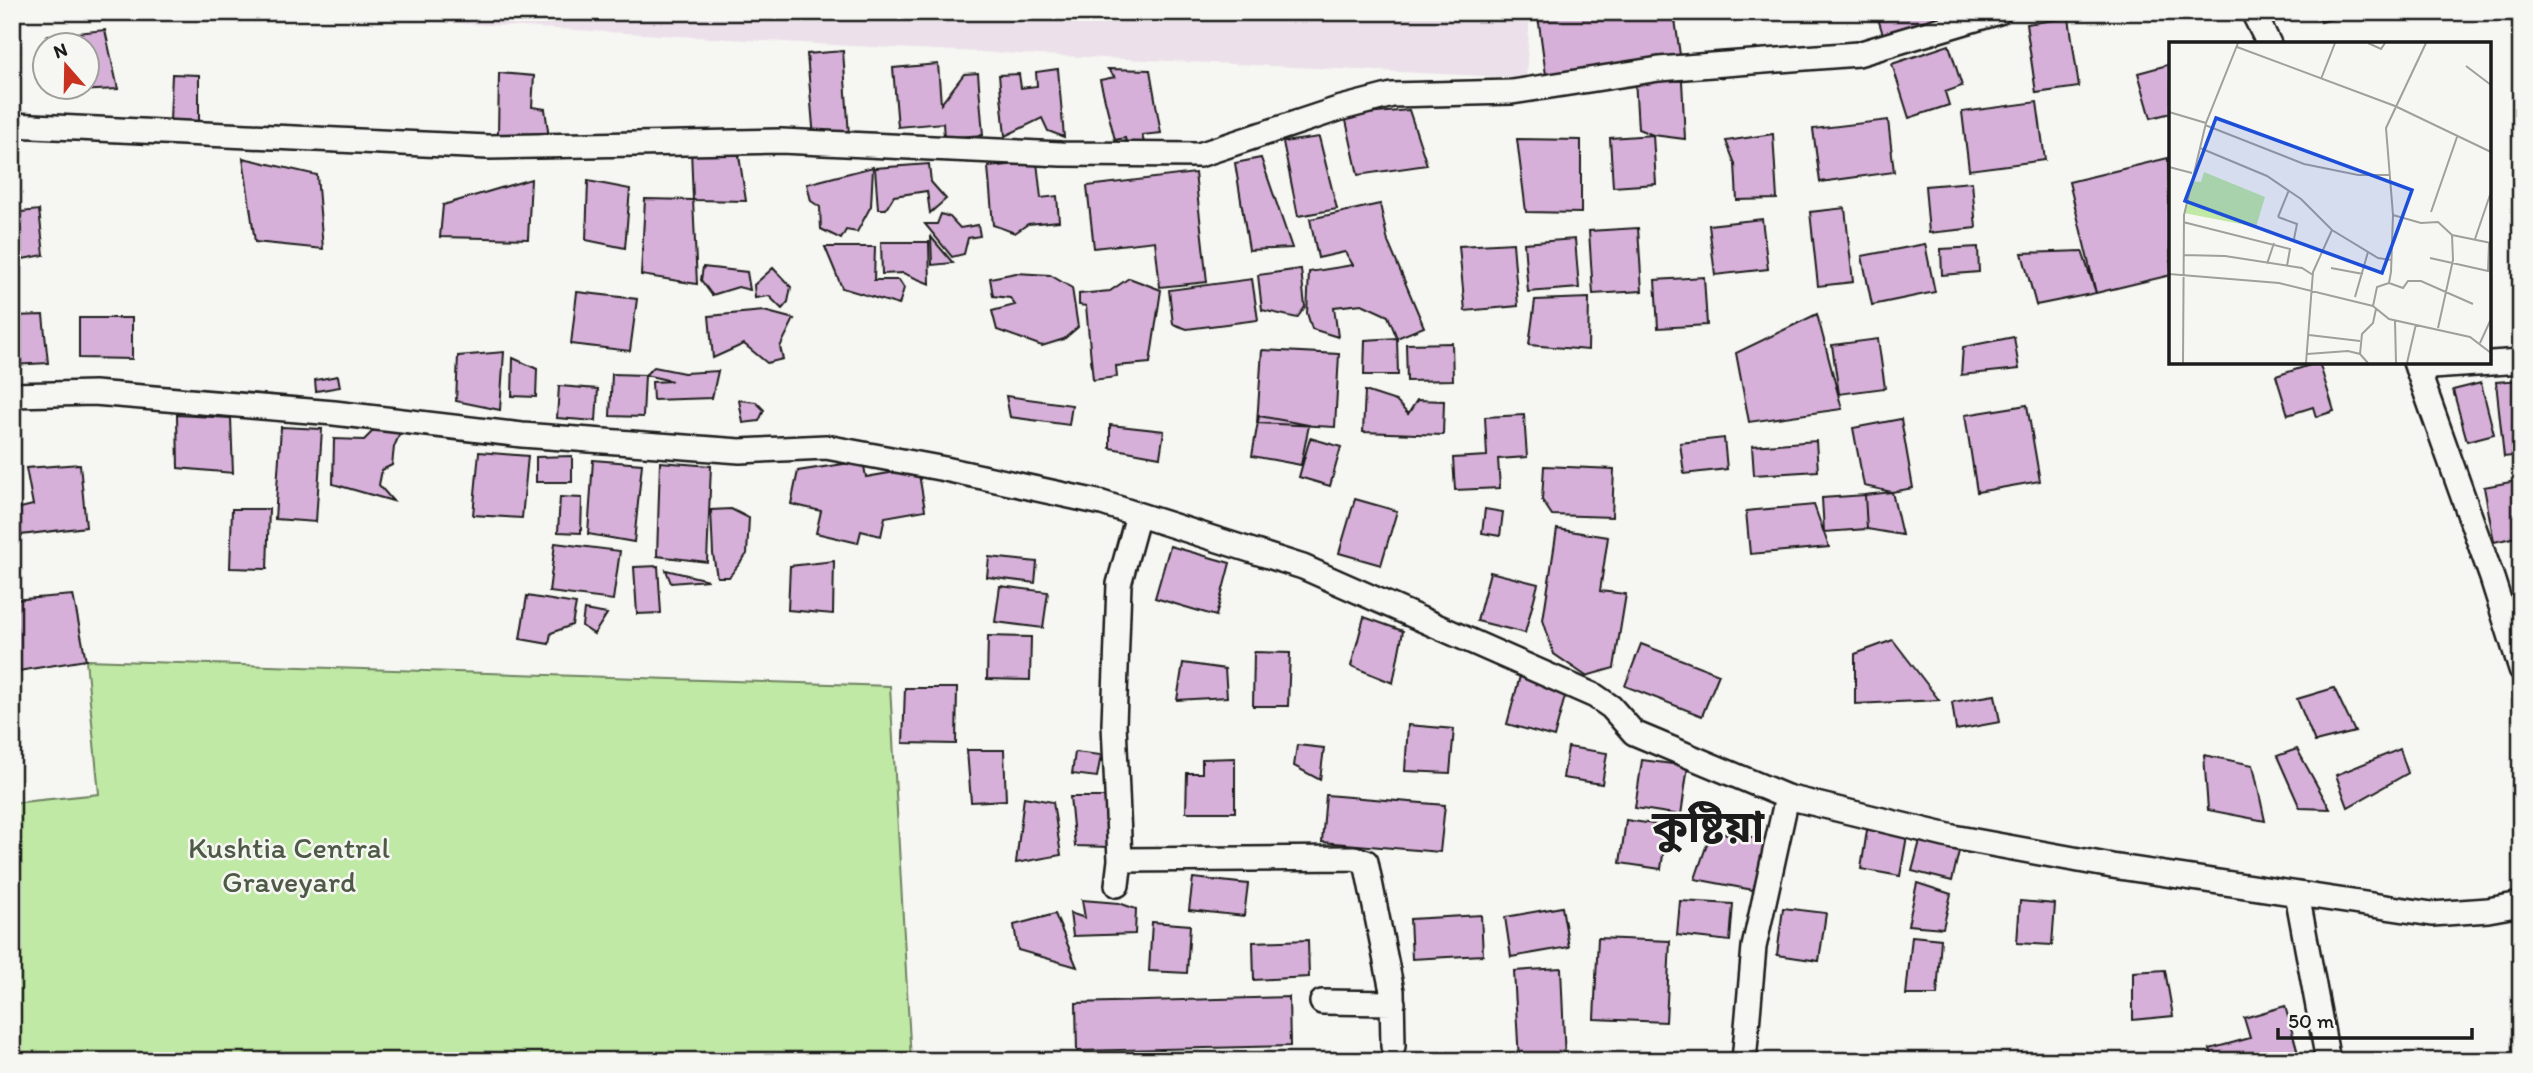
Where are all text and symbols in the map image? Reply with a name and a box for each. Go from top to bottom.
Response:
north arrow [32,32,102,102]
text: N [50,37,70,63]
inset map [2169,42,2491,364]
district label: কুষ্টিয়া [1651,800,1765,853]
park label: Kushtia Central Graveyard [188,829,391,900]
scale bar [2278,996,2472,1040]
text: 50 m [2288,1008,2335,1033]

